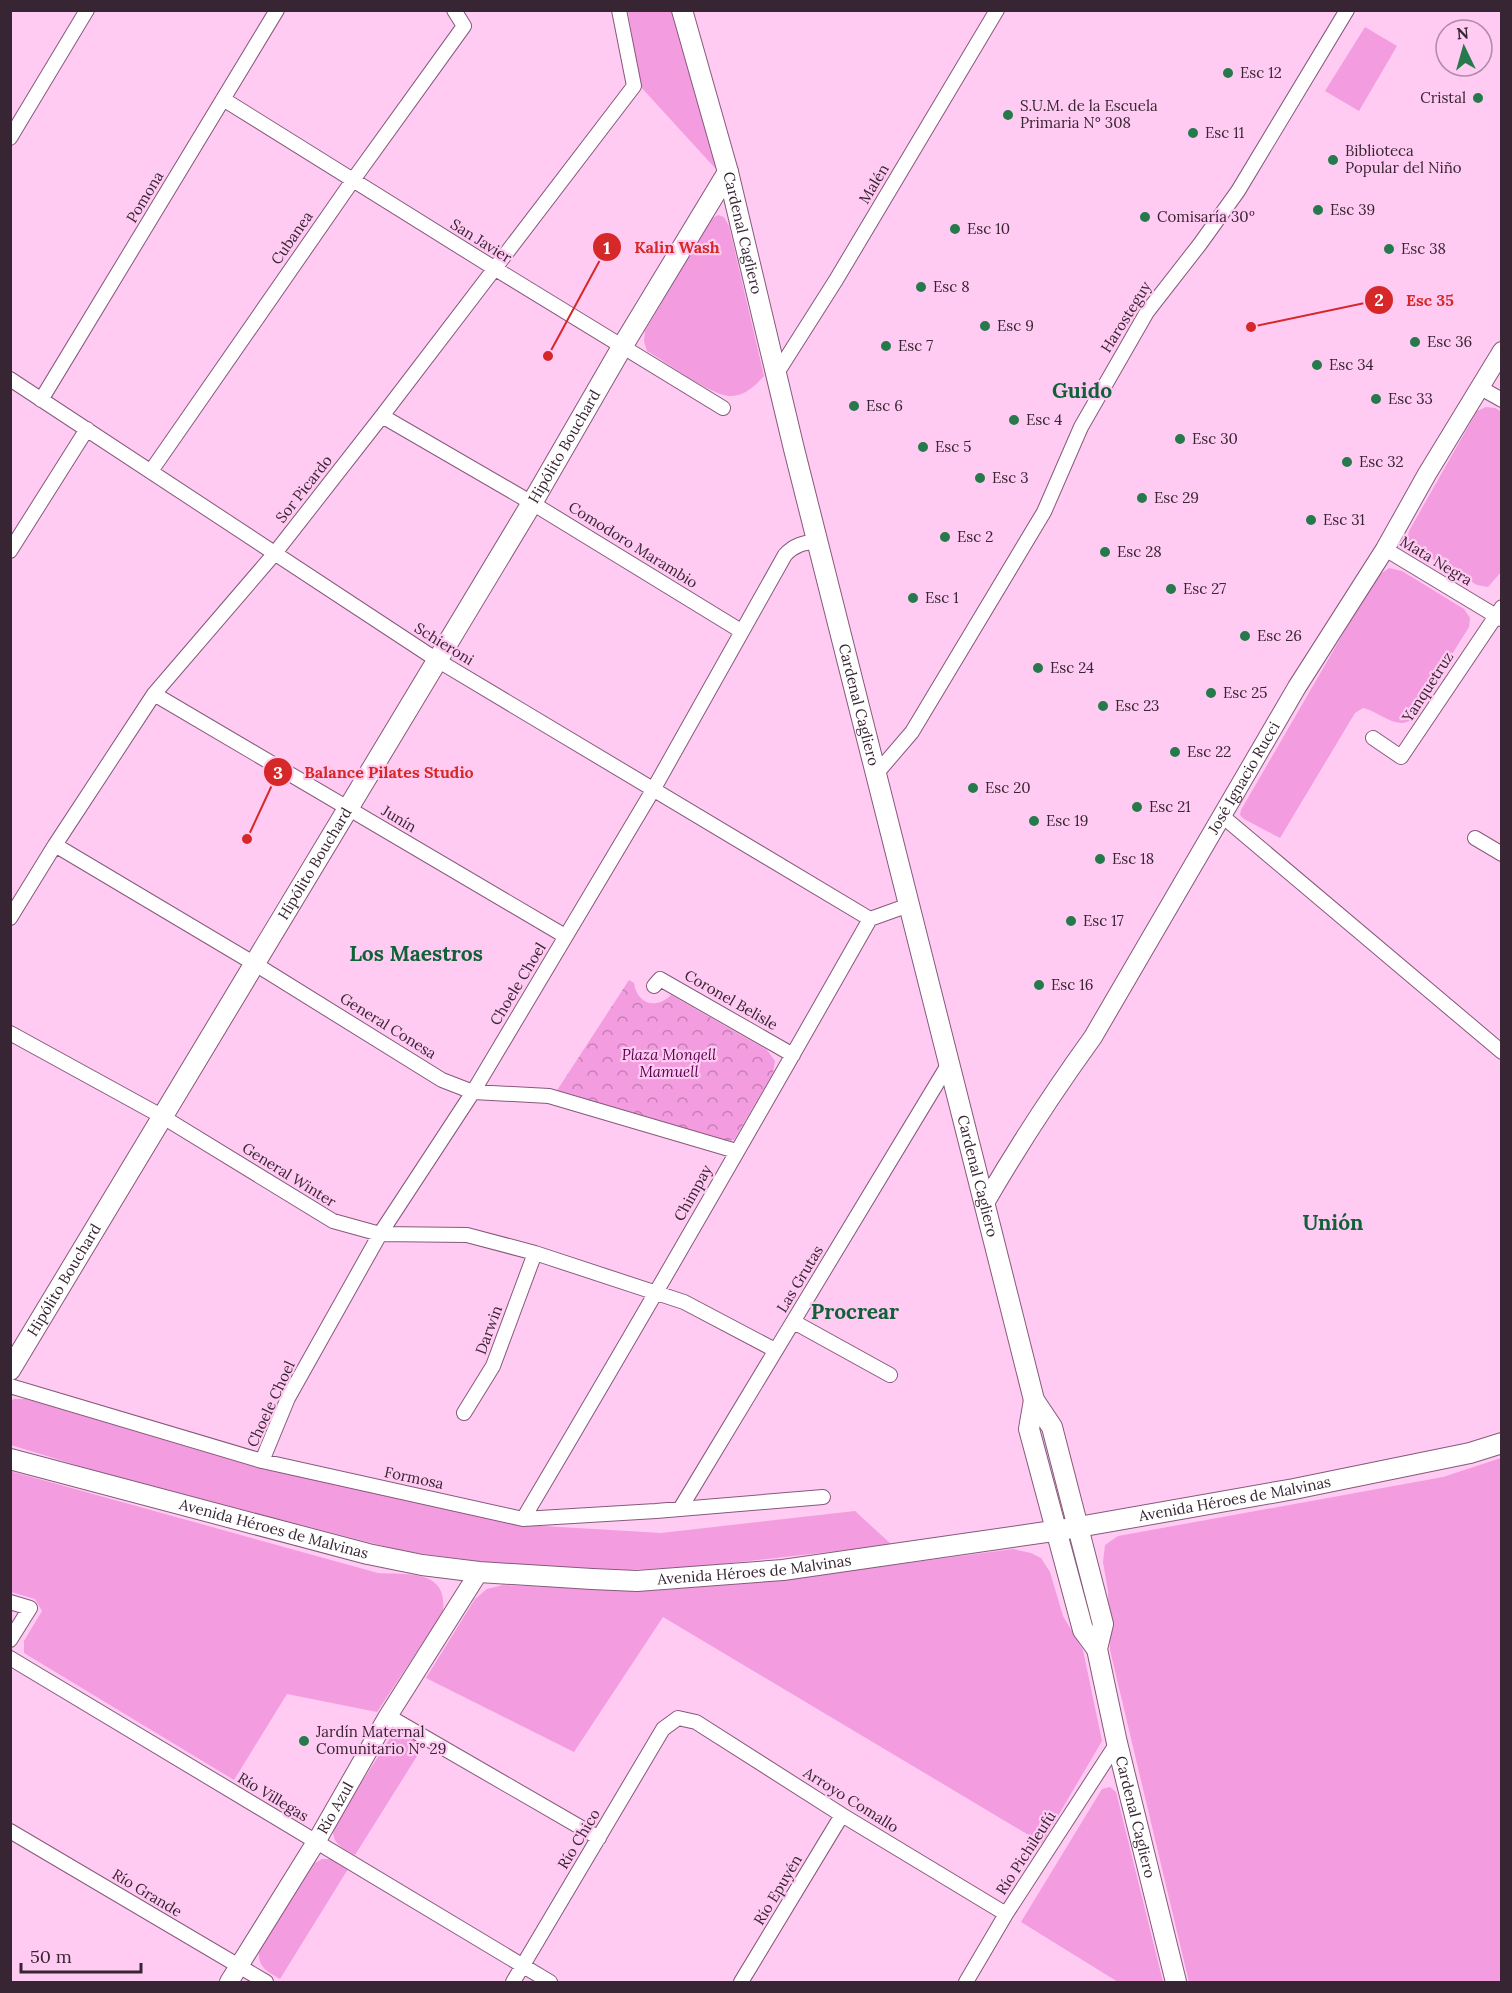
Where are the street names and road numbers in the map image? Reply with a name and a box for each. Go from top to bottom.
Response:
street label: Malén [854,160,893,207]
street label: Pomona [122,167,167,226]
street label: Cardenal Cagliero [719,170,767,296]
street label: Cubanea [266,207,317,268]
street label: San Javier [447,214,516,267]
street label: Harosteguy [1096,278,1155,356]
street label: Hipólito Bouchard [524,386,604,507]
street label: Sor Picardo [271,451,336,526]
street label: Comodoro Marambio [565,497,702,592]
street label: Mata Negra [1397,532,1476,590]
street label: Schieroni [411,618,477,669]
street label: Cardenal Cagliero [835,642,884,768]
street label: Yanquetruz [1397,648,1457,726]
street label: José Ignacio Rucci [1203,718,1284,838]
street label: Junín [378,800,420,836]
street label: Hipólito Bouchard [273,804,356,923]
street label: Choele Choel [485,939,550,1028]
street label: Coronel Belisle [681,965,781,1034]
street label: General Conesa [337,988,440,1063]
street label: Cardenal Cagliero [953,1113,1003,1239]
street label: General Winter [239,1138,340,1211]
street label: Chimpay [669,1161,716,1224]
street label: Hipólito Bouchard [23,1220,105,1339]
street label: Las Grutas [772,1242,827,1316]
street label: Darwin [471,1303,506,1357]
street label: Choele Choel [242,1358,299,1450]
street label: Formosa [383,1462,446,1493]
street label: Avenida Héroes de Malvinas [1136,1472,1332,1525]
street label: Avenida Héroes de Malvinas [176,1494,371,1563]
street label: Avenida Héroes de Malvinas [656,1550,852,1589]
street label: Cardenal Cagliero [1112,1754,1160,1880]
street label: Arroyo Comallo [799,1762,903,1837]
street label: Río Villegas [234,1768,312,1825]
street label: Río Azul [313,1778,357,1837]
street label: Río Chico [553,1805,604,1872]
street label: Río Pichileufú [991,1807,1060,1898]
street label: Río Epuyén [749,1851,806,1928]
street label: Río Grande [109,1864,186,1921]

